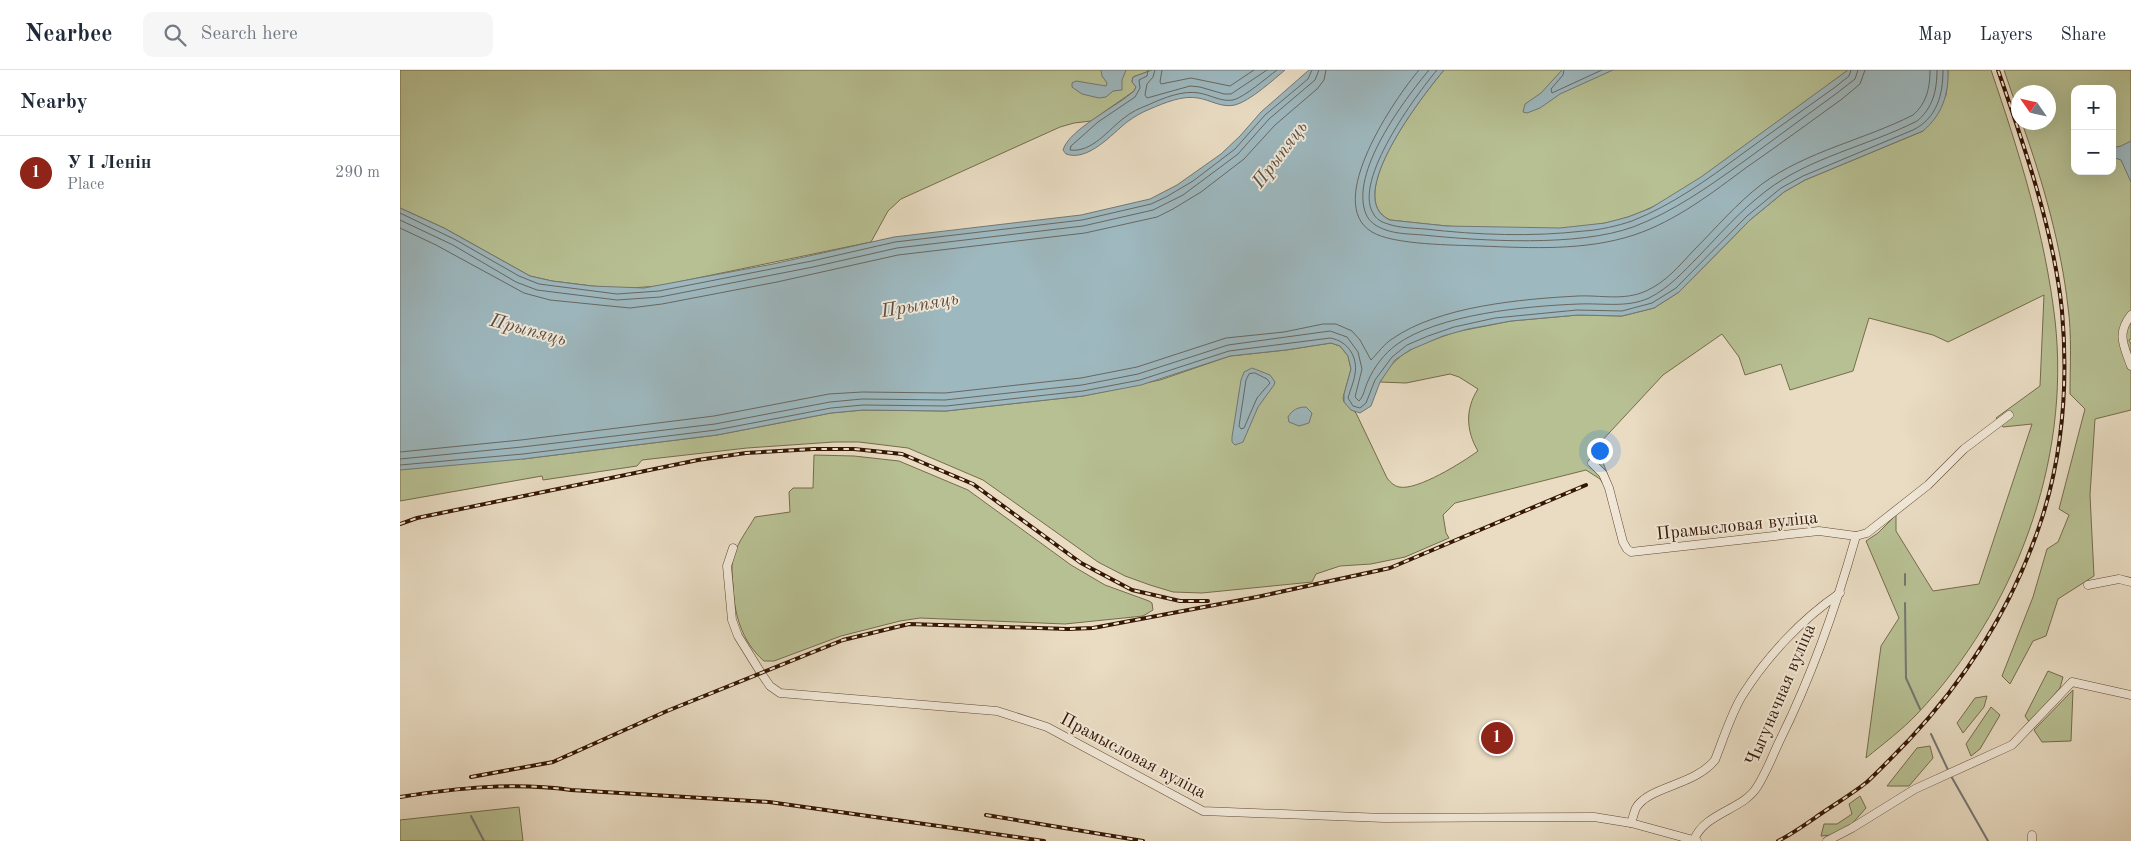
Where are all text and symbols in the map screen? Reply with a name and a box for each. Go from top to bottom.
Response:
search box [143,12,493,57]
icon: search [161,21,189,49]
text: Nearbee [25,23,113,47]
text: Search here [201,25,298,44]
text: Map [1918,26,1952,44]
text: Layers [1980,26,2032,44]
text: Share [2060,26,2106,44]
north arrow [2011,85,2056,130]
map controls [2071,85,2116,175]
button: + [2071,85,2116,130]
text: Nearby [20,92,88,113]
water label: Прыпяць [1249,118,1312,193]
button: − [2071,130,2116,175]
text: У І Ленін [67,154,152,173]
text: 1 [31,165,41,181]
text: 290 m [335,165,380,181]
text: Place [67,177,104,193]
water label: Прыпяць [879,290,960,322]
water label: Прыпяць [486,311,569,350]
your location [1587,438,1613,464]
street label: Прамысловая вуліца [1655,509,1819,543]
street label: Чыгуначная вуліца [1743,621,1819,769]
street label: Прамысловая вуліца [1057,710,1209,802]
pin: 1 [1481,719,1513,757]

